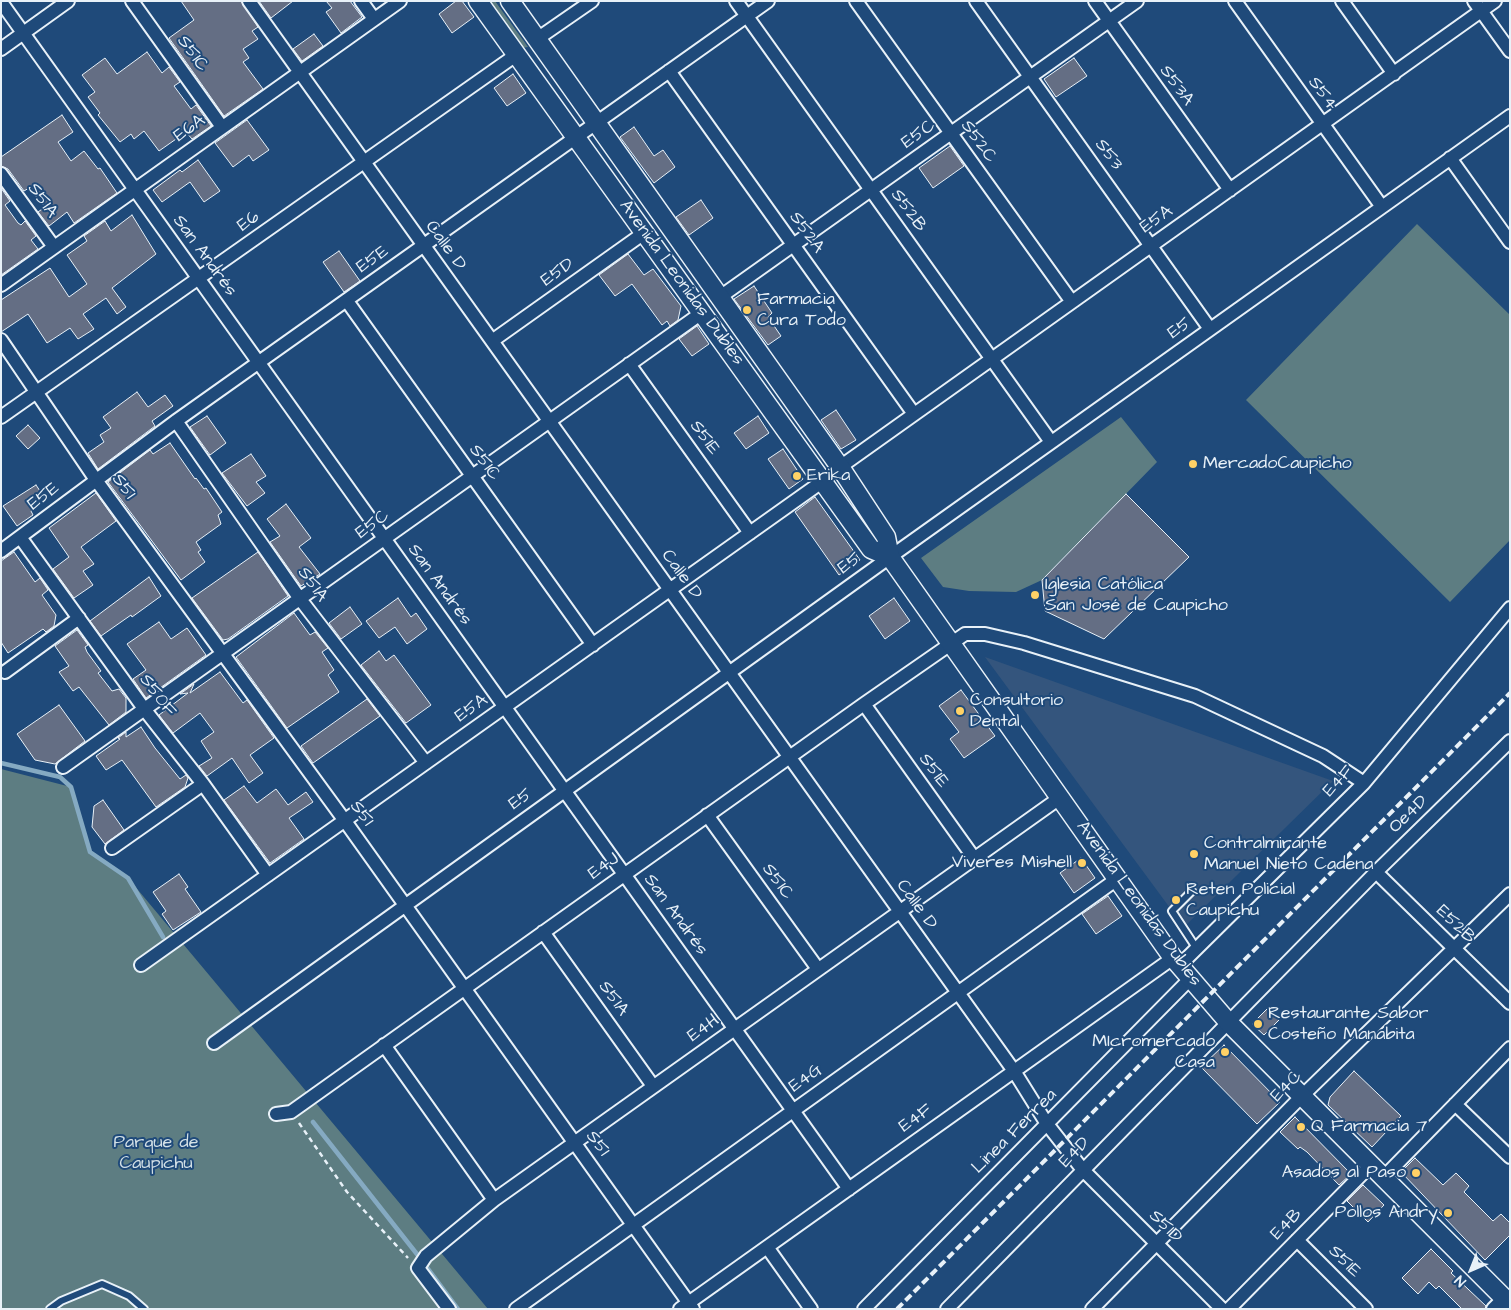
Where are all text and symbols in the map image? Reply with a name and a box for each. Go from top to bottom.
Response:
street label: S51C [172,32,212,76]
street label: S53A [1154,61,1198,111]
street label: S54 [1303,73,1341,115]
street label: E6A [170,111,210,147]
street label: E5C [898,116,940,154]
street label: S52C [955,116,1001,168]
street label: S53 [1089,135,1127,175]
street label: S51A [22,179,62,223]
street label: S52B [885,185,931,237]
street label: Avenida Leonidas Dubles [614,196,748,370]
street label: E5A [1136,201,1178,239]
street label: E6 [234,207,264,237]
street label: S52A [784,208,828,258]
street label: San Andrés [167,211,241,301]
street label: Calle D [420,217,470,275]
street label: E5E [353,241,393,279]
street label: E5D [537,254,579,292]
place label: Farmacia Cura Todo [757,289,846,332]
marker: Farmacia Cura Todo [741,304,753,316]
street label: E5 [1164,313,1196,345]
street label: S51E [684,417,724,459]
street label: S51C [464,441,504,485]
place label: MercadoCaupicho [1203,453,1352,475]
marker: MercadoCaupicho [1187,458,1199,470]
place label: Erika [807,465,851,487]
street label: S51 [106,470,140,504]
marker: Erika [791,470,803,482]
street label: E5E [24,478,64,516]
street label: E5C [352,506,394,544]
street label: San Andrés [402,540,476,630]
street label: Calle D [656,546,706,604]
street label: E5 [834,548,866,580]
street label: S51A [292,563,332,607]
place label: Iglesia Católica San José de Caupicho [1045,574,1228,616]
marker: Iglesia Católica San José de Caupicho [1029,589,1041,601]
street label: S50F [134,670,180,722]
street label: E5A [451,690,493,728]
place label: Consultorio Dental [970,690,1063,732]
marker: Consultorio Dental [954,705,966,717]
street label: S51E [913,750,953,792]
street label: E4F [1319,762,1359,802]
street label: E5 [505,784,537,816]
street label: Oe4D [1385,791,1433,839]
street label: S51 [344,797,378,831]
street label: Avenida Leonidas Dubles [1071,817,1205,991]
place label: Contralmirante Manuel Nieto Cadena [1204,833,1373,876]
marker: Contralmirante Manuel Nieto Cadena [1188,848,1200,860]
street label: E4J [585,849,623,885]
place label: Viveres Mishell [952,852,1072,874]
marker: Viveres Mishell [1076,857,1088,869]
street label: S51C [757,860,797,904]
street label: San Andrés [638,870,712,960]
street label: Calle D [891,876,941,934]
place label: Reten Policial Caupichu [1186,879,1295,922]
marker: Reten Policial Caupichu [1170,894,1182,906]
street label: E52B [1431,901,1479,949]
street label: S51A [593,977,633,1021]
place label: Restaurante Sabor Costeño Manabita [1268,1003,1428,1046]
street label: E4H [684,1010,724,1048]
marker: Restaurante Sabor Costeño Manabita [1252,1018,1264,1030]
place label: MIcromercado Casa [1092,1031,1215,1074]
marker: MIcromercado Casa [1219,1046,1231,1058]
street label: E4G [785,1060,827,1098]
street label: E4C [1267,1067,1307,1107]
street label: Linea Ferrea [968,1085,1062,1179]
street label: E4F [895,1100,937,1138]
place label: Q Farmacia 7 [1311,1116,1427,1138]
marker: Q Farmacia 7 [1295,1121,1307,1133]
street label: S51 [580,1127,614,1161]
park label: Parque de Caupichu [114,1132,198,1174]
street label: E4D [1055,1133,1095,1173]
place label: Asados al Paso [1282,1162,1406,1184]
marker: Asados al Paso [1410,1167,1422,1179]
place label: Pollos Andry [1335,1202,1438,1224]
street label: E4B [1267,1205,1307,1245]
street label: S51D [1144,1206,1186,1248]
marker: Pollos Andry [1442,1207,1454,1219]
street label: S51E [1323,1241,1365,1283]
north arrow [1446,1245,1496,1295]
text: N [1450,1271,1471,1291]

